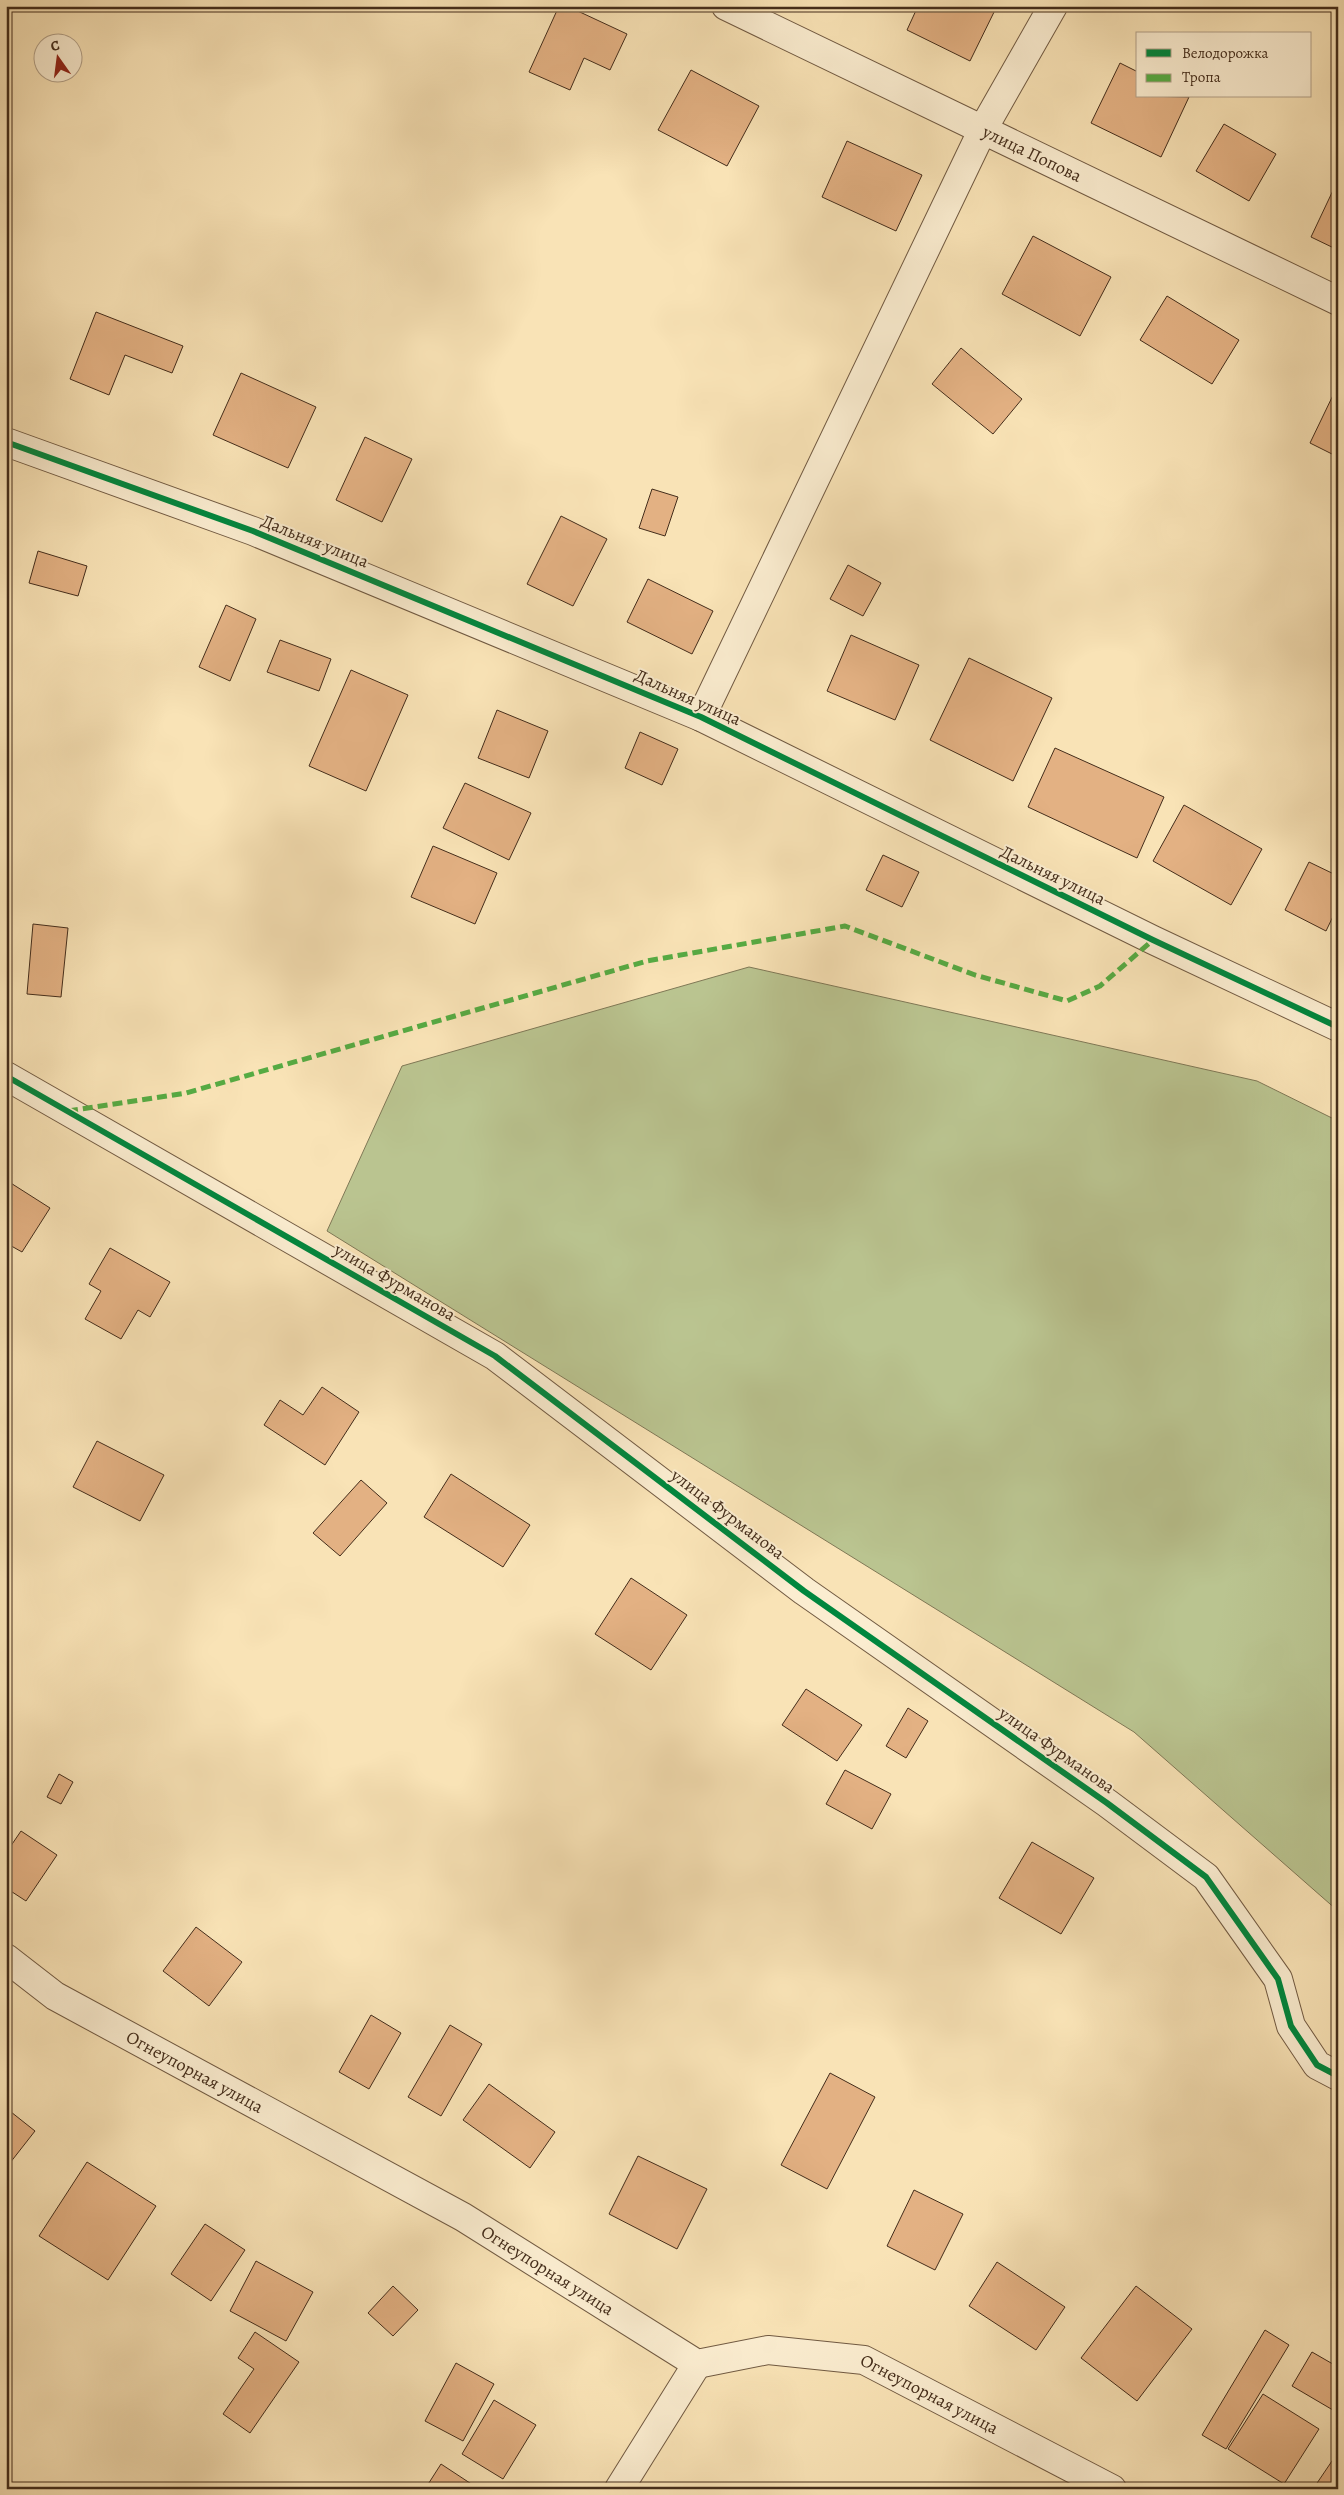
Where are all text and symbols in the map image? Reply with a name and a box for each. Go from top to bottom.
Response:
north arrow [32,32,82,82]
legend [1136,32,1312,98]
text: С [48,36,62,56]
text: Велодорожка [1182,43,1269,63]
text: Тропа [1182,67,1221,87]
street label: улица Попова [978,119,1086,188]
street label: Дальняя улица [258,509,373,574]
street label: Дальняя улица [631,663,746,731]
street label: Дальняя улица [997,839,1110,911]
street label: улица Фурманова [329,1237,461,1327]
street label: улица Фурманова [665,1463,790,1565]
street label: улица Фурманова [993,1700,1120,1799]
street label: Огнеупорная улица [122,2025,268,2119]
street label: Огнеупорная улица [477,2219,619,2321]
street label: Огнеупорная улица [856,2348,1003,2440]

